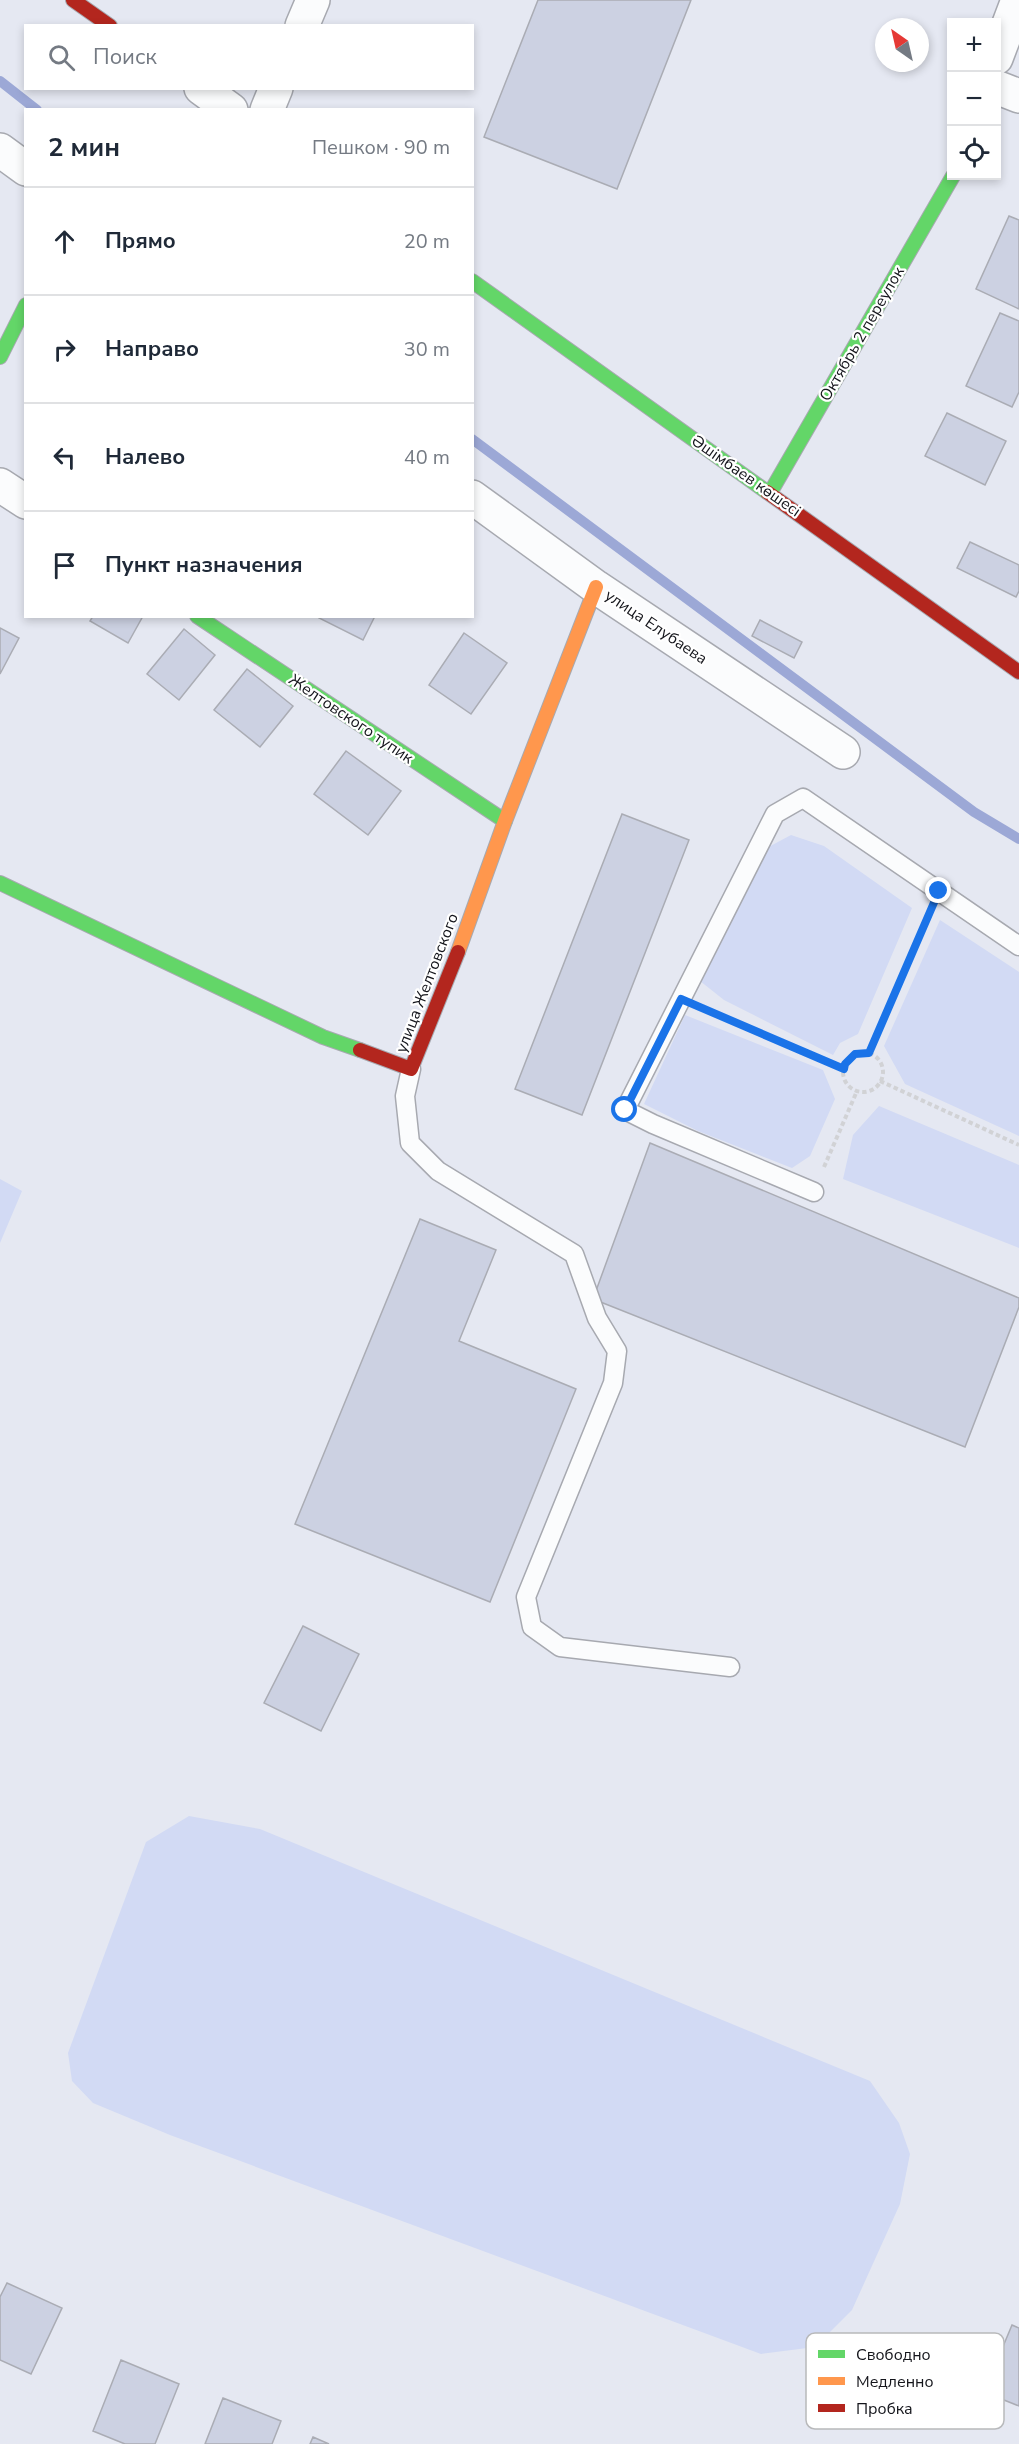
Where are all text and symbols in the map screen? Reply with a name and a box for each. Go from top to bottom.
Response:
north arrow [875,18,929,72]
map controls [947,18,1001,180]
button: + [947,18,1001,72]
search box [24,24,474,90]
icon: search [45,41,78,74]
text: Поиск [93,42,157,72]
button: − [947,72,1001,126]
button: locate [947,126,1001,180]
text: 2 мин [48,130,120,165]
text: Пешком · 90 m [312,134,450,161]
icon: ahead [48,225,81,258]
text: Прямо [105,226,176,256]
text: 20 m [404,228,450,255]
street label: Октябрь 2 переулок [814,262,910,405]
icon: right [48,333,81,366]
text: Направо [105,334,199,364]
text: 30 m [404,336,450,363]
street label: Әшімбаев көшесі [687,430,805,522]
icon: left [48,441,81,474]
text: Налево [105,442,185,472]
text: 40 m [404,444,450,471]
icon: arrive [48,549,81,582]
text: Пункт назначения [105,550,303,580]
street label: улица Елубаева [600,585,712,669]
street label: Желтовского тупик [284,669,418,769]
route end [925,877,951,903]
street label: улица Желтовского [390,910,464,1056]
route start [611,1096,637,1122]
legend [806,2333,1004,2429]
text: Свободно [856,2344,931,2366]
text: Медленно [856,2371,934,2393]
text: Пробка [856,2398,913,2420]

